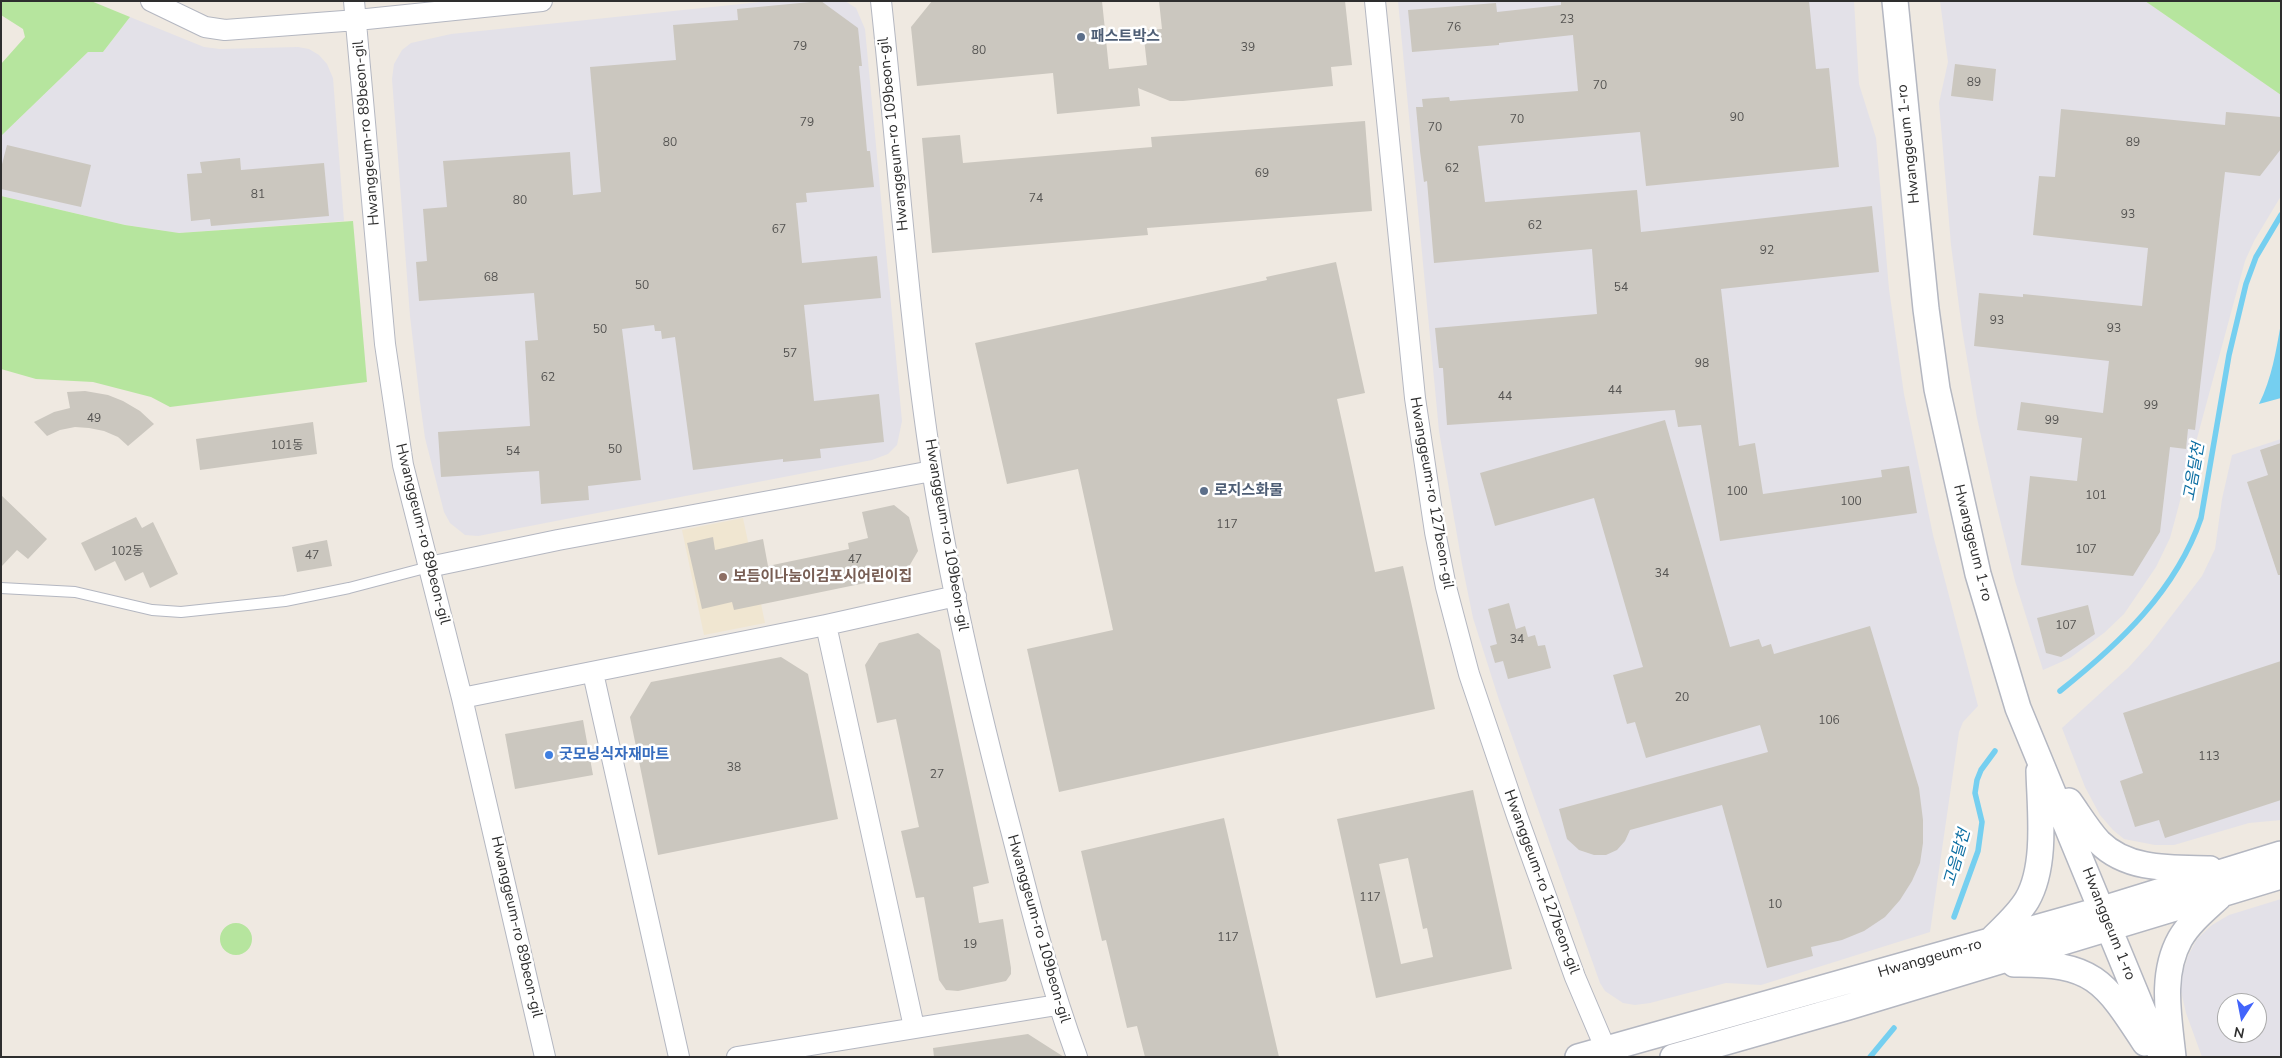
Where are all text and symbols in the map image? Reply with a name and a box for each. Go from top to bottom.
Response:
house number: 23 [1560,13,1574,27]
house number: 76 [1447,21,1461,35]
place label: 패스트박스 [1091,28,1160,46]
marker: 패스트박스 [1075,31,1087,43]
street label: Hwanggeum-ro 109beon-gil [875,36,913,232]
street label: Hwanggeum-ro 89beon-gil [350,40,384,226]
house number: 79 [793,40,807,54]
house number: 39 [1241,41,1255,55]
house number: 80 [972,44,986,58]
house number: 89 [1967,76,1981,90]
house number: 70 [1593,79,1607,93]
street label: Hwanggeum 1-ro [1894,83,1924,205]
house number: 90 [1730,111,1744,125]
house number: 70 [1510,113,1524,127]
house number: 79 [800,116,814,130]
house number: 70 [1428,121,1442,135]
house number: 80 [663,136,677,150]
house number: 89 [2126,136,2140,150]
house number: 62 [1445,162,1459,176]
house number: 69 [1255,167,1269,181]
house number: 81 [251,188,265,202]
house number: 74 [1029,192,1043,206]
house number: 80 [513,194,527,208]
house number: 93 [2121,208,2135,222]
house number: 62 [1528,219,1542,233]
house number: 67 [772,223,786,237]
house number: 92 [1760,244,1774,258]
house number: 68 [484,271,498,285]
house number: 50 [635,279,649,293]
house number: 54 [1614,281,1628,295]
house number: 93 [1990,314,2004,328]
house number: 93 [2107,322,2121,336]
house number: 50 [593,323,607,337]
house number: 57 [783,347,797,361]
house number: 98 [1695,357,1709,371]
house number: 62 [541,371,555,385]
house number: 44 [1608,384,1622,398]
house number: 44 [1498,390,1512,404]
street label: Hwanggeum-ro 127beon-gil [1405,395,1457,591]
house number: 99 [2144,399,2158,413]
house number: 49 [87,412,101,426]
house number: 99 [2045,414,2059,428]
street label: Hwanggeum-ro 109beon-gil [920,437,972,633]
house number: 101동 [271,439,303,453]
water label: 고음달천 [2180,441,2210,503]
street label: Hwanggeum-ro 89beon-gil [391,442,453,626]
house number: 50 [608,443,622,457]
house number: 54 [506,445,520,459]
place label: 로지스화물 [1214,482,1283,500]
street label: Hwanggeum 1-ro [1949,483,1995,603]
marker: 로지스화물 [1198,485,1210,497]
house number: 100 [1726,485,1748,499]
house number: 101 [2085,489,2107,503]
house number: 100 [1840,495,1862,509]
house number: 117 [1216,518,1238,532]
house number: 107 [2075,543,2097,557]
house number: 102동 [111,545,143,559]
house number: 47 [305,549,319,563]
house number: 47 [848,553,862,567]
house number: 34 [1655,567,1669,581]
place label: 보듬이나눔이김포시어린이집 [733,568,912,586]
marker: 보듬이나눔이김포시어린이집 [717,571,729,583]
house number: 107 [2055,619,2077,633]
house number: 34 [1510,633,1524,647]
house number: 20 [1675,691,1689,705]
house number: 106 [1818,714,1840,728]
place label: 굿모닝식자재마트 [559,746,669,764]
marker: 굿모닝식자재마트 [543,749,555,761]
house number: 113 [2198,750,2220,764]
house number: 38 [727,761,741,775]
house number: 27 [930,768,944,782]
street label: Hwanggeum-ro 127beon-gil [1499,787,1583,977]
water label: 고음달천 [1941,827,1975,889]
street label: Hwanggeum-ro 109beon-gil [1002,833,1074,1025]
street label: Hwanggeum-ro 89beon-gil [486,834,546,1020]
street label: Hwanggeum 1-ro [2077,865,2139,983]
house number: 117 [1359,891,1381,905]
house number: 10 [1768,898,1782,912]
house number: 117 [1217,931,1239,945]
street label: Hwanggeum-ro [1876,936,1984,982]
house number: 19 [963,938,977,952]
north arrow [2217,993,2267,1043]
text: N [2232,1022,2246,1043]

